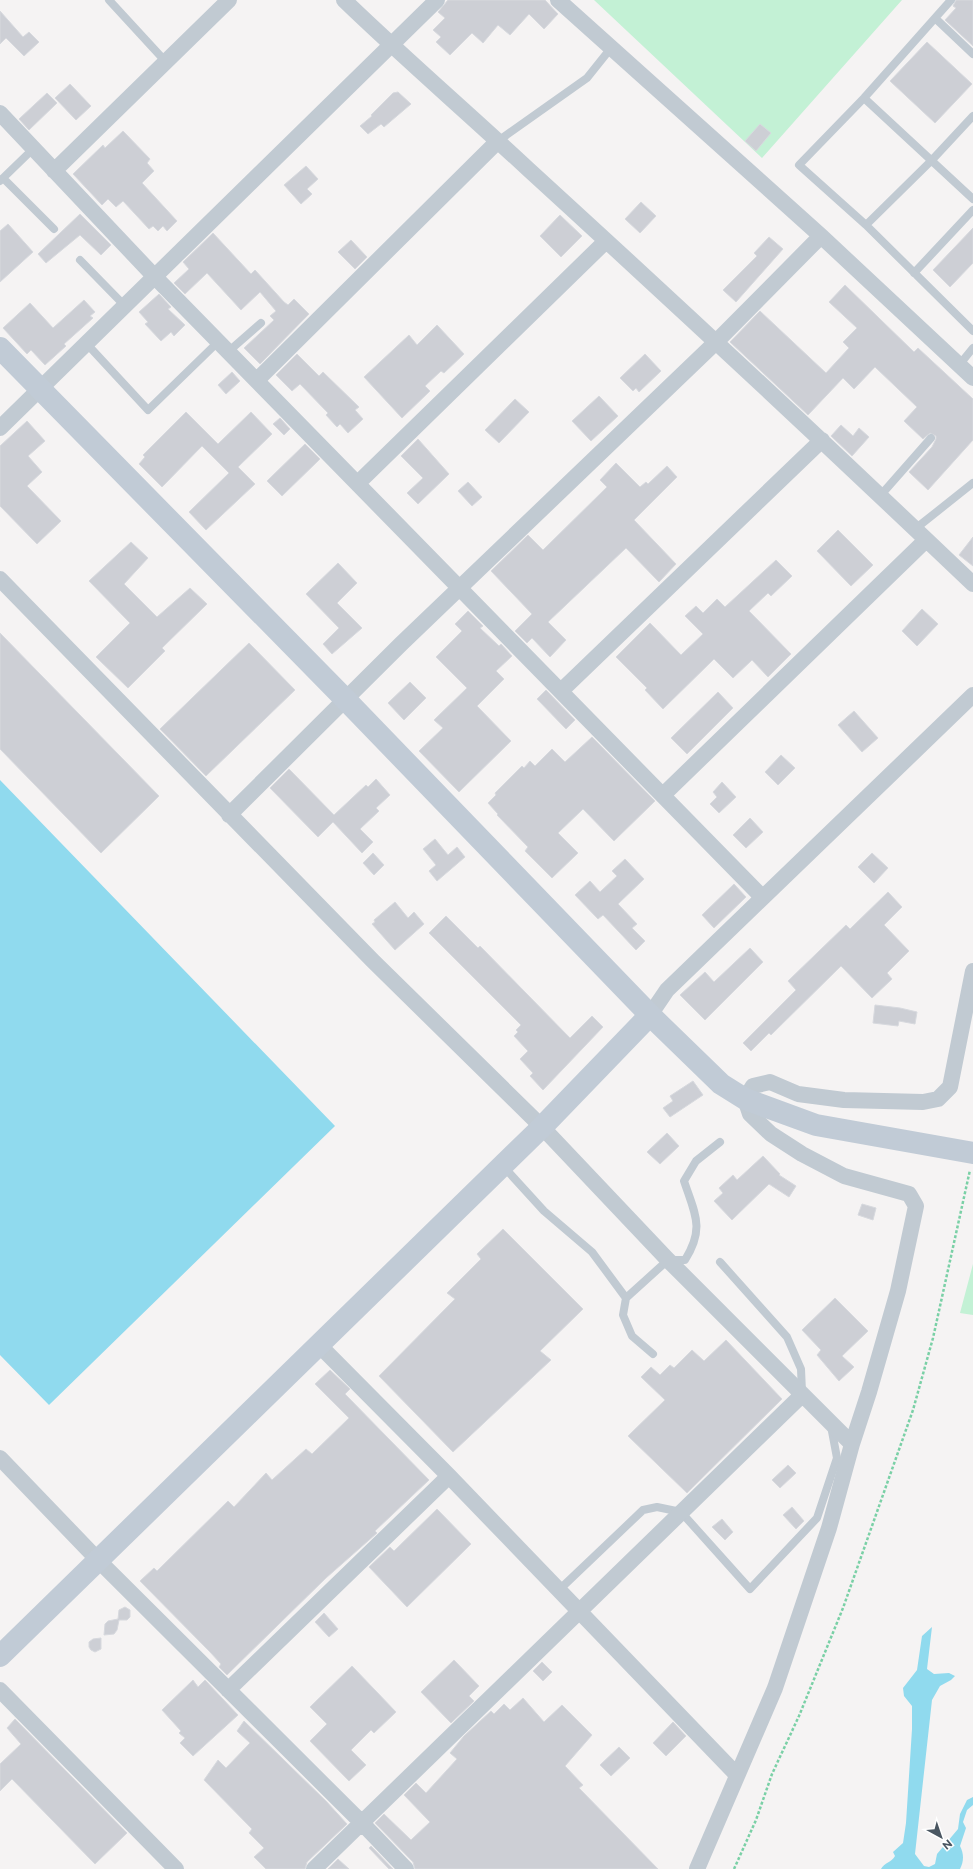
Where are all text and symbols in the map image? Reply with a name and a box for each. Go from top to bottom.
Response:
north arrow [921,1817,961,1857]
text: N [940,1836,955,1853]

